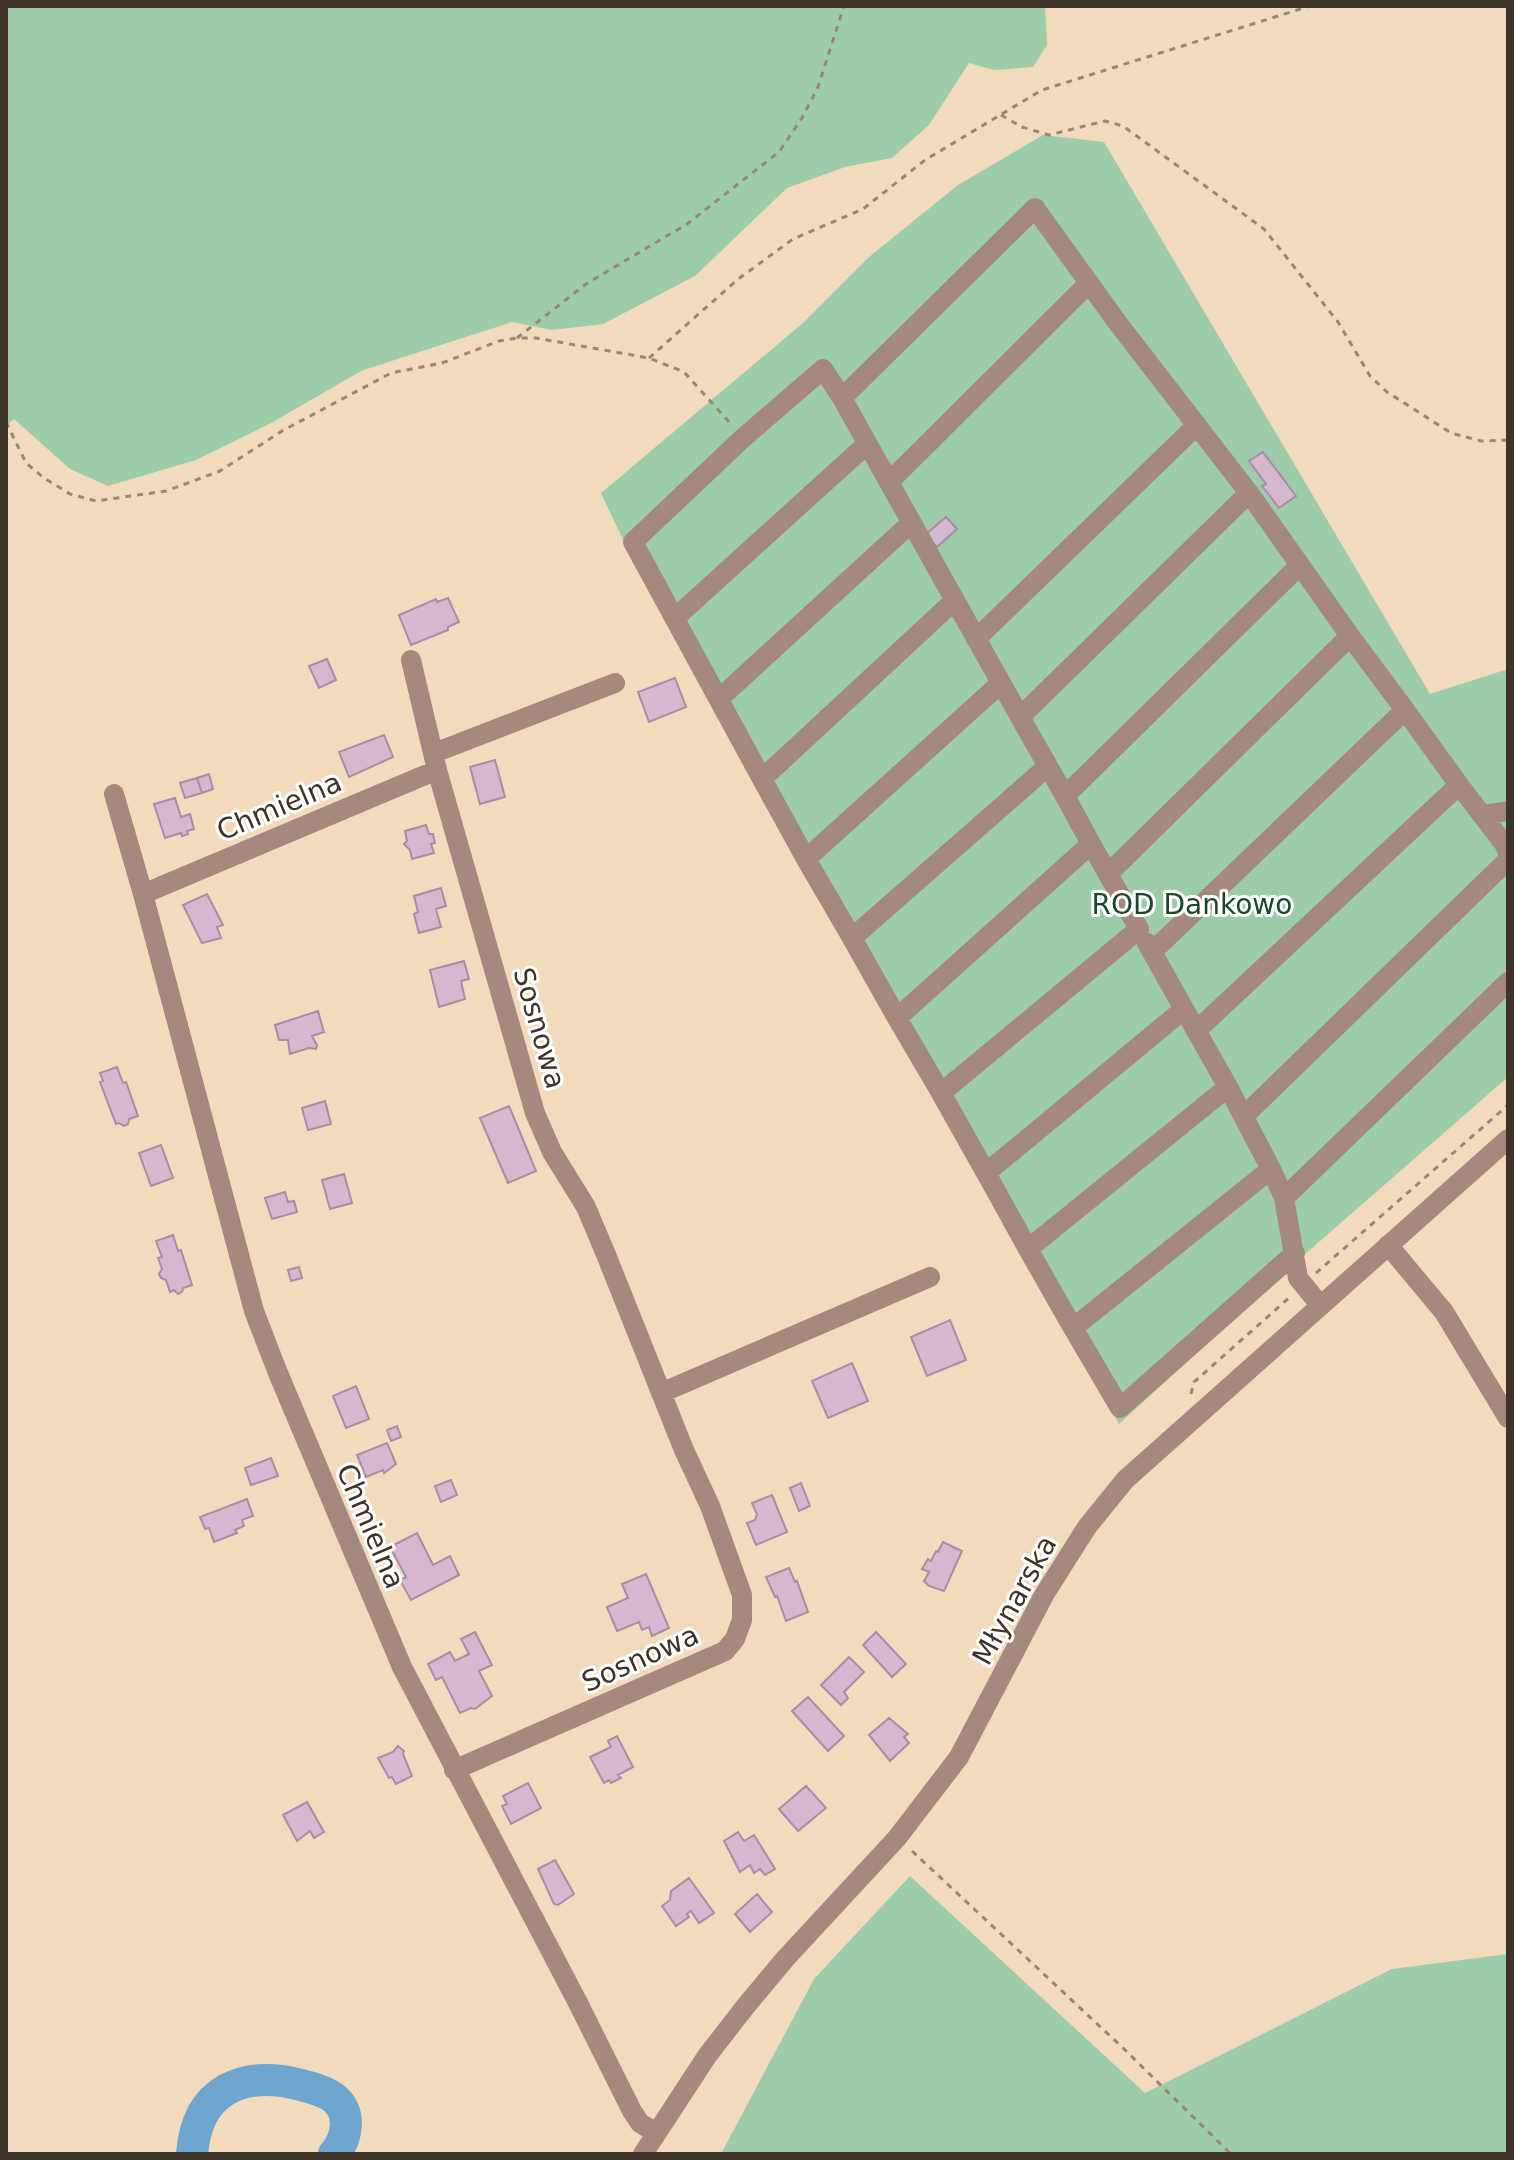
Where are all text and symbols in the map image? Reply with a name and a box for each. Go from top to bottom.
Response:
street label: Chmielna [212,765,347,847]
park label: ROD Dankowo [1092,888,1292,921]
street label: Sosnowa [507,964,573,1092]
street label: Chmielna [330,1459,412,1594]
street label: Młynarska [965,1530,1063,1671]
street label: Sosnowa [577,1618,704,1699]

